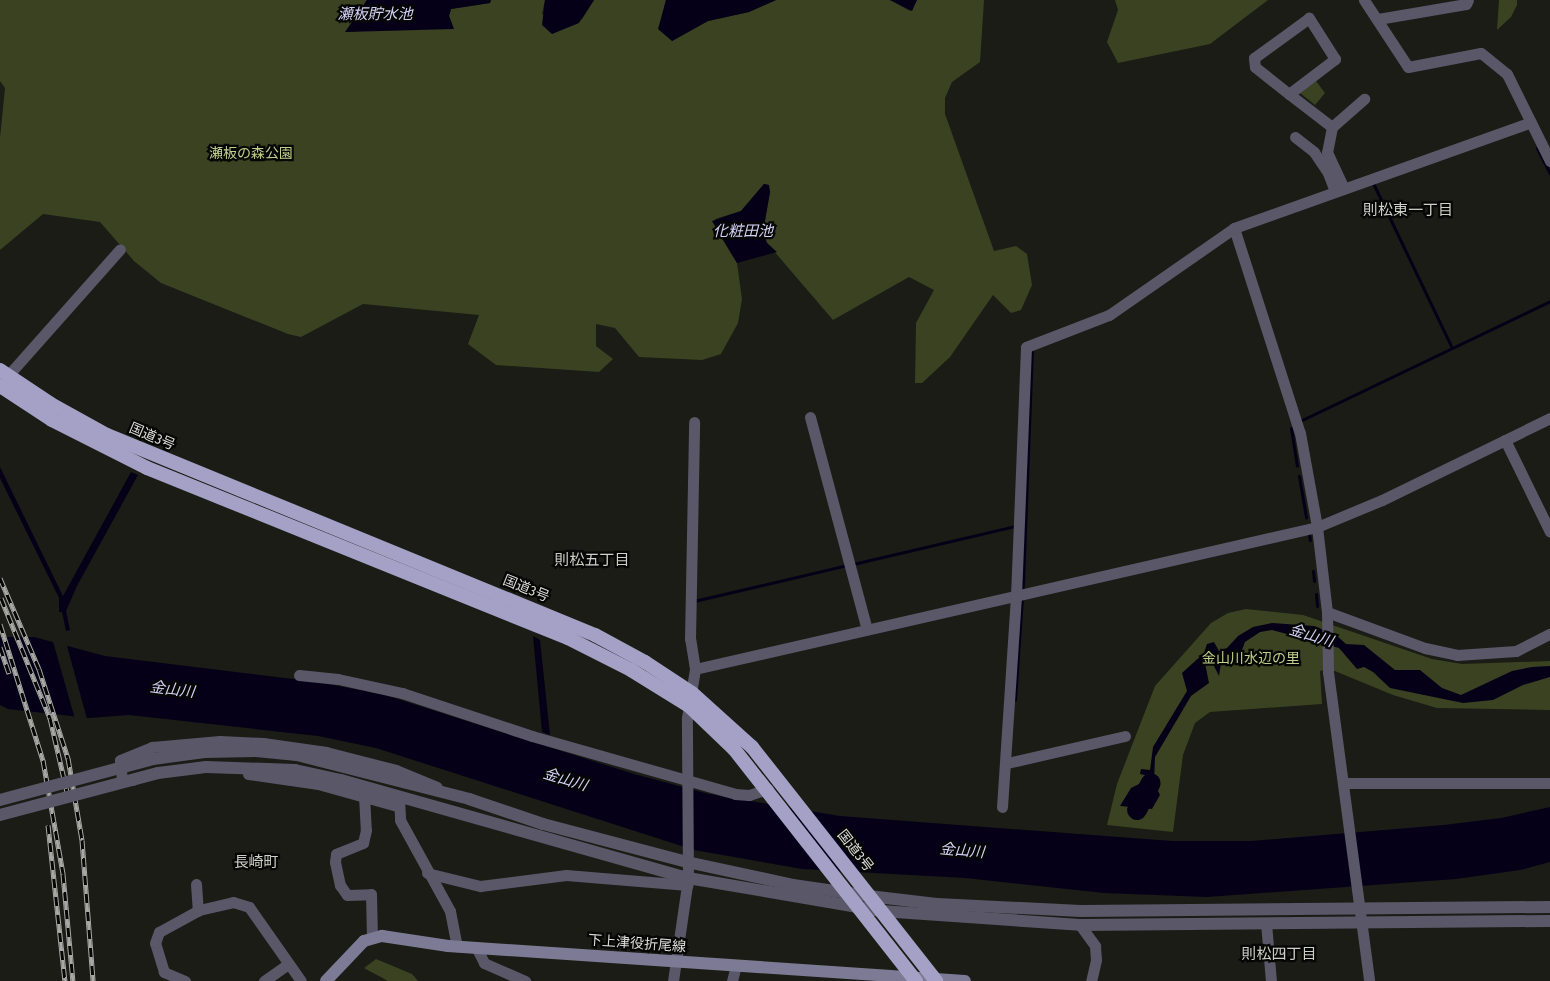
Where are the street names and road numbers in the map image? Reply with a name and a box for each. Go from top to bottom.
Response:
street label: 国道3号 [126,420,178,454]
street label: 国道3号 [500,572,552,606]
street label: 国道3号 [834,827,876,875]
street label: 下上津役折尾線 [588,932,686,956]

